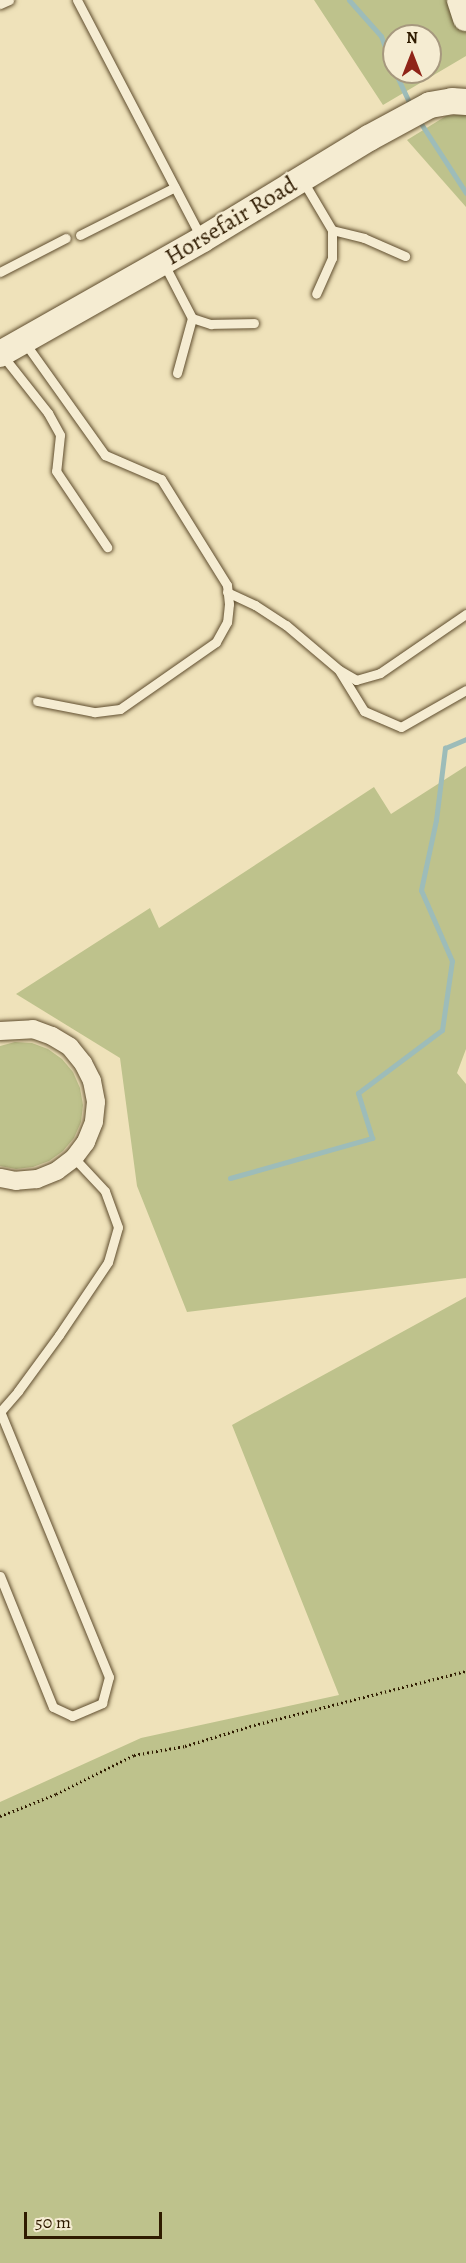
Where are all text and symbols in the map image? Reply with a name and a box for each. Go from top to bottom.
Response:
north arrow [382,24,442,84]
text: N [406,27,418,49]
street label: Horsefair Road [160,170,302,272]
scale bar [27,2200,165,2238]
text: 50 m [35,2210,71,2234]

